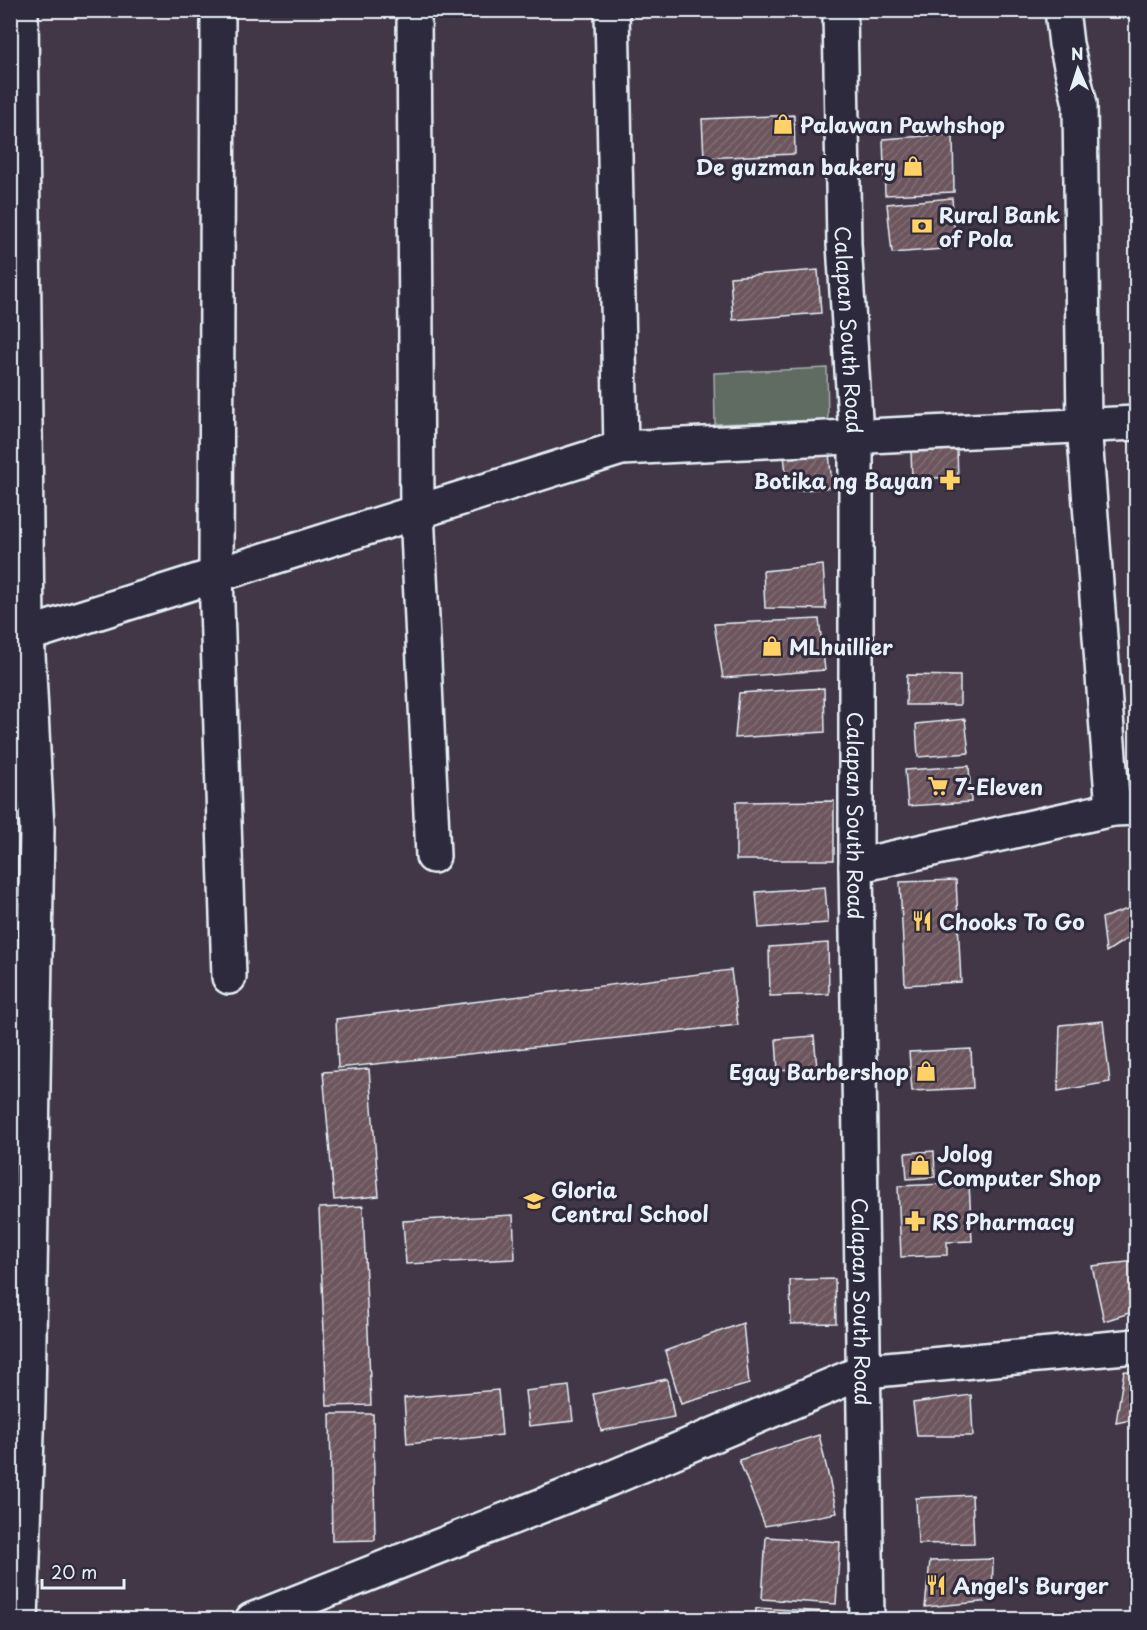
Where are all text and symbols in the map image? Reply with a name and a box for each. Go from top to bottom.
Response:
north arrow [1048,39,1108,99]
text: N [1070,41,1084,65]
place label: Palawan Pawhshop [800,108,1005,140]
shop icon: Palawan Pawhshop [771,112,795,136]
place label: De guzman bakery [696,150,896,182]
shop icon: De guzman bakery [901,154,925,178]
place label: Rural Bank of Pola [939,198,1060,254]
bank icon: Rural Bank of Pola [910,214,934,238]
street label: Calapan South Road [828,226,872,435]
place label: Botika ng Bayan [754,464,933,496]
pharmacy icon: Botika ng Bayan [938,468,962,492]
place label: MLhuillier [789,630,893,662]
shop icon: MLhuillier [760,634,784,658]
street label: Calapan South Road [840,712,873,920]
place label: 7-Eleven [955,770,1043,802]
supermarket icon: 7-Eleven [926,774,950,798]
place label: Chooks To Go [939,905,1084,937]
restaurant icon: Chooks To Go [910,909,934,933]
place label: Egay Barbershop [729,1055,909,1087]
shop icon: Egay Barbershop [914,1059,938,1083]
place label: Jolog Computer Shop [937,1137,1101,1193]
shop icon: Jolog Computer Shop [908,1153,932,1177]
place label: Gloria Central School [551,1173,709,1229]
school or university icon: Gloria Central School [522,1189,546,1213]
street label: Calapan South Road [845,1197,880,1406]
place label: RS Pharmacy [932,1205,1074,1237]
pharmacy icon: RS Pharmacy [903,1209,927,1233]
scale bar [42,1552,124,1590]
text: 20 m [51,1558,97,1585]
place label: Angel's Burger [953,1569,1109,1601]
restaurant icon: Angel's Burger [924,1573,948,1597]

